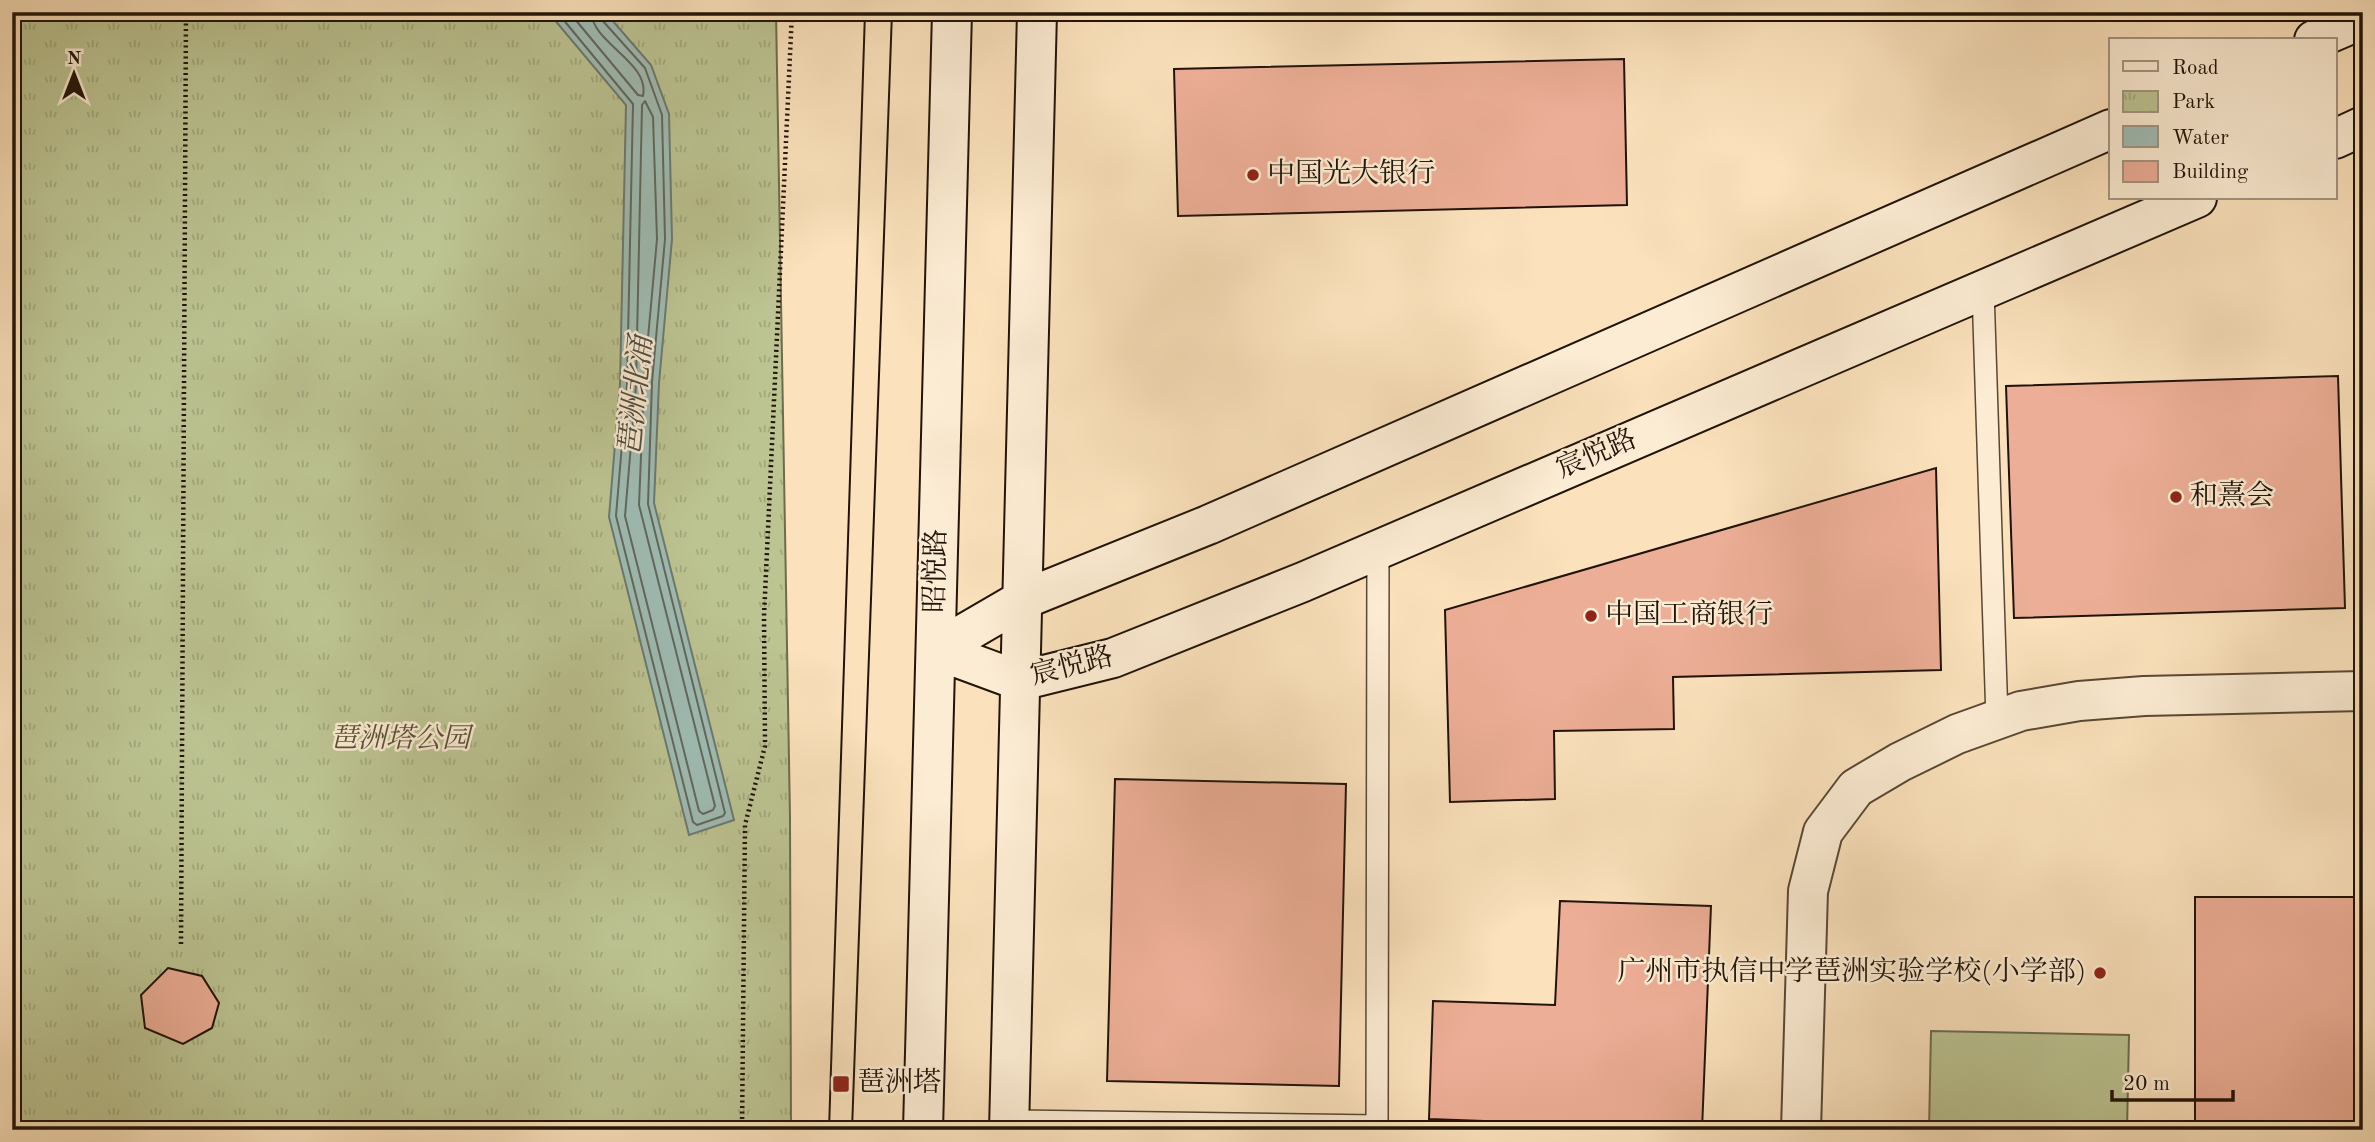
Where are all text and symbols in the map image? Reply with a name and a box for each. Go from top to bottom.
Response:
north arrow [38,38,108,108]
legend [2109,38,2336,200]
text: N [67,50,82,69]
text: Road [2172,58,2219,79]
text: Park [2172,92,2215,113]
text: Water [2172,128,2229,149]
place label: 中国光大银行 [1267,158,1435,189]
text: Building [2172,162,2249,183]
marker: 中国光大银行 [1245,167,1261,183]
water label: 琶洲北涌 [614,332,659,457]
street label: 宸悦路 [1552,423,1641,484]
place label: 和熹会 [2190,480,2274,511]
marker: 和熹会 [2168,489,2184,505]
street label: 昭悦路 [919,529,952,613]
place label: 中国工商银行 [1605,599,1773,630]
marker: 中国工商银行 [1583,608,1599,624]
street label: 宸悦路 [1027,640,1116,691]
park label: 琶洲塔公园 [330,723,474,754]
place label: 广州市执信中学琶洲实验学校(小学部) [1617,956,2086,987]
marker: 广州市执信中学琶洲实验学校(小学部) [2092,965,2108,981]
scale bar [2112,1058,2233,1102]
place label: 琶洲塔 [857,1067,941,1098]
marker: 琶洲塔 [831,1074,851,1094]
text: 20 m [2123,1074,2170,1095]

